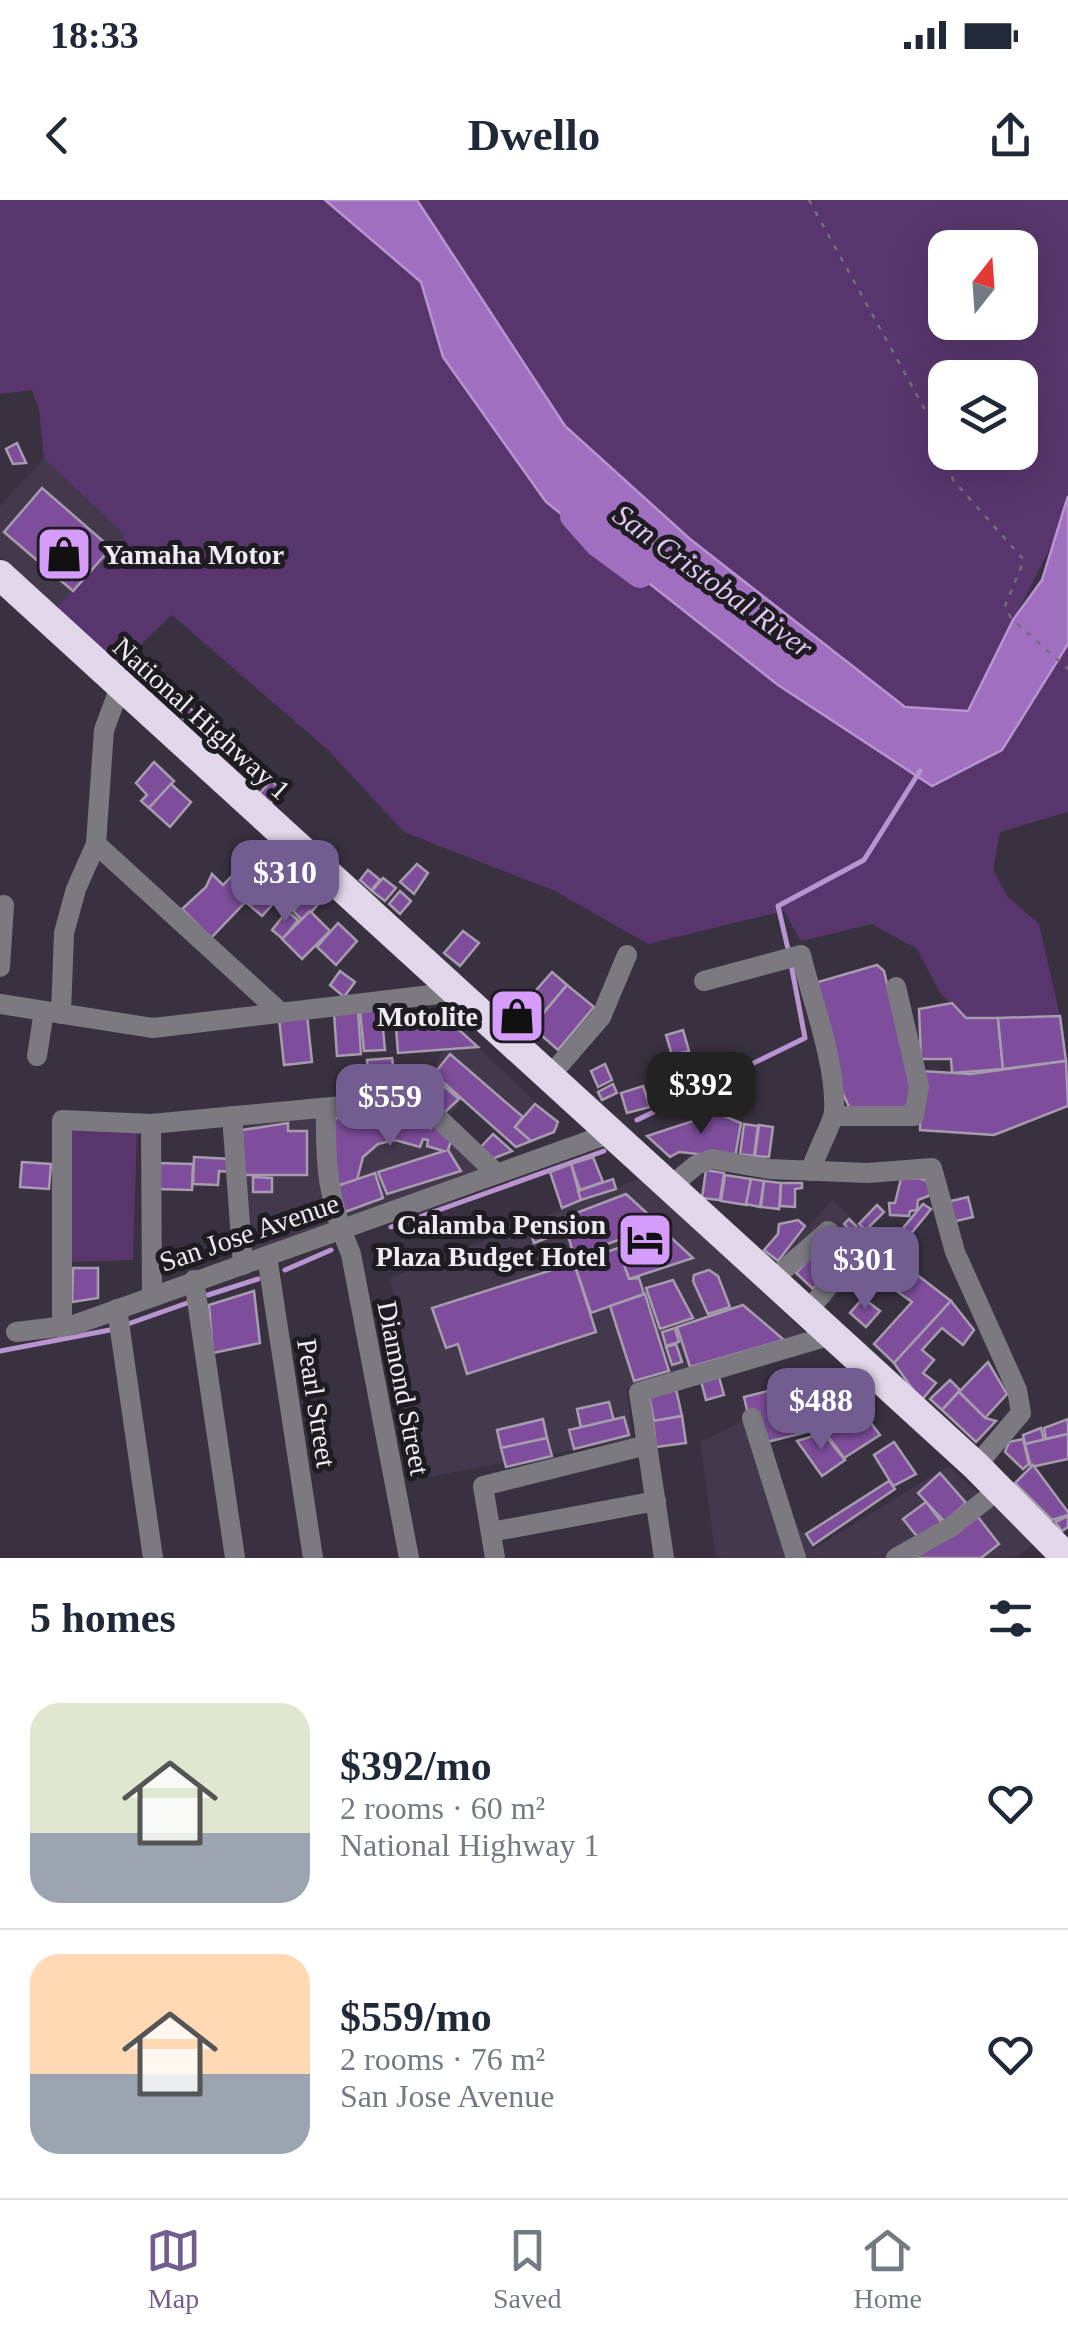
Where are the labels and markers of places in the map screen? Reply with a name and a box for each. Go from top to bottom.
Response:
shop icon: Yamaha Motor [34,524,94,584]
place label: Yamaha Motor [103,539,284,570]
pin: $310 [226,840,344,925]
shop icon: Motolite [487,986,547,1046]
place label: Motolite [377,1001,478,1032]
pin: $392 [642,1052,760,1137]
pin: $559 [331,1064,449,1149]
place label: Calamba Pension Plaza Budget Hotel [376,1209,606,1272]
hotel icon: Calamba Pension Plaza Budget Hotel [615,1210,675,1270]
pin: $301 [806,1227,924,1312]
pin: $488 [762,1368,880,1453]

